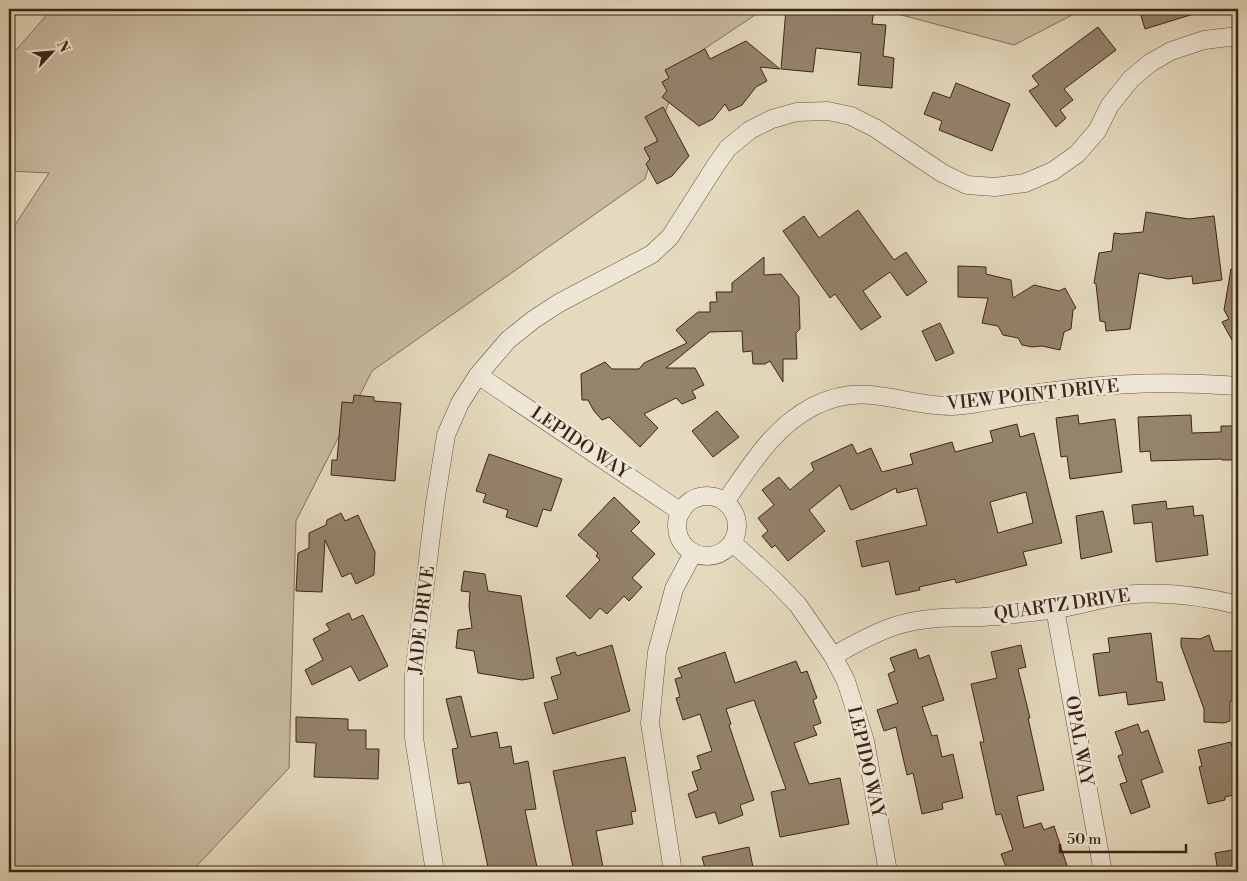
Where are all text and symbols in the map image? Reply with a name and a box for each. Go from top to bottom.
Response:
north arrow [28,28,78,78]
text: N [52,38,73,56]
street label: VIEW POINT DRIVE [945,375,1120,416]
street label: LEPIDO WAY [526,402,635,485]
street label: JADE DRIVE [404,565,440,676]
street label: QUARTZ DRIVE [992,584,1132,626]
street label: OPAL WAY [1060,694,1098,789]
street label: LEPIDO WAY [842,704,890,821]
scale bar [1060,821,1186,853]
text: 50 m [1067,830,1101,849]

